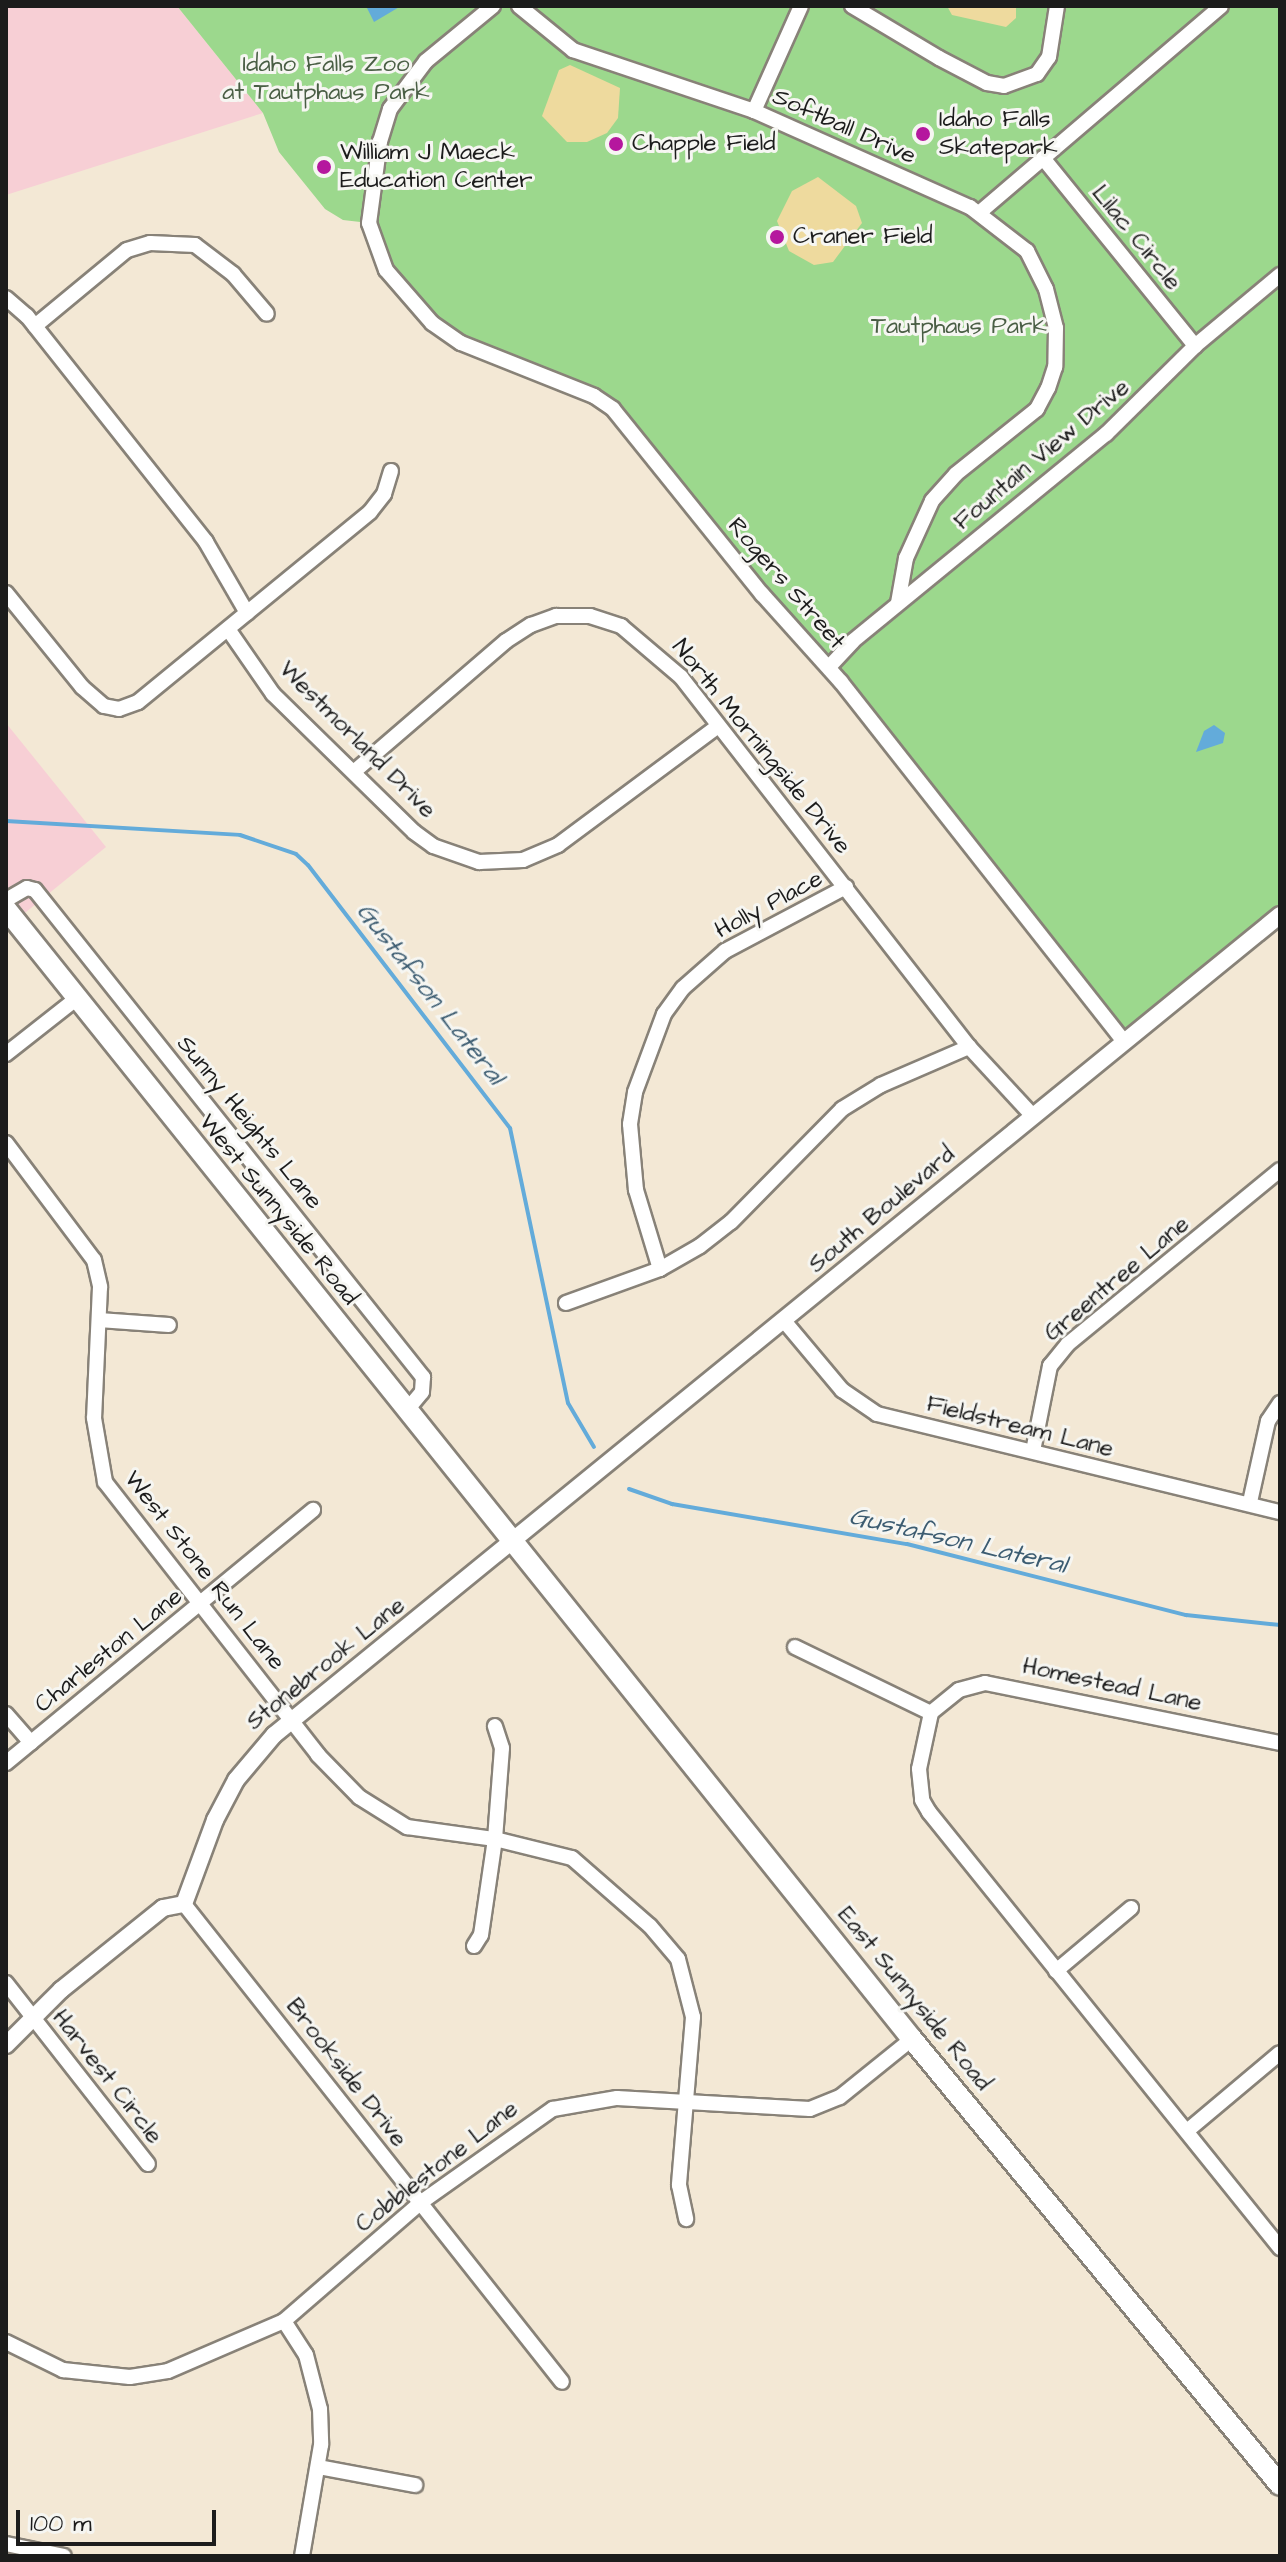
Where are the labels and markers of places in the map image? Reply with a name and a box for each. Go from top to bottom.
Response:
place label: Idaho Falls Skatepark [939,106,1058,162]
marker: Idaho Falls Skatepark [914,125,932,143]
place label: Chapple Field [632,130,775,158]
marker: Chapple Field [607,135,625,153]
place label: William J Maeck Education Center [340,139,532,195]
marker: William J Maeck Education Center [315,158,333,176]
place label: Craner Field [793,223,933,251]
marker: Craner Field [768,228,786,246]

